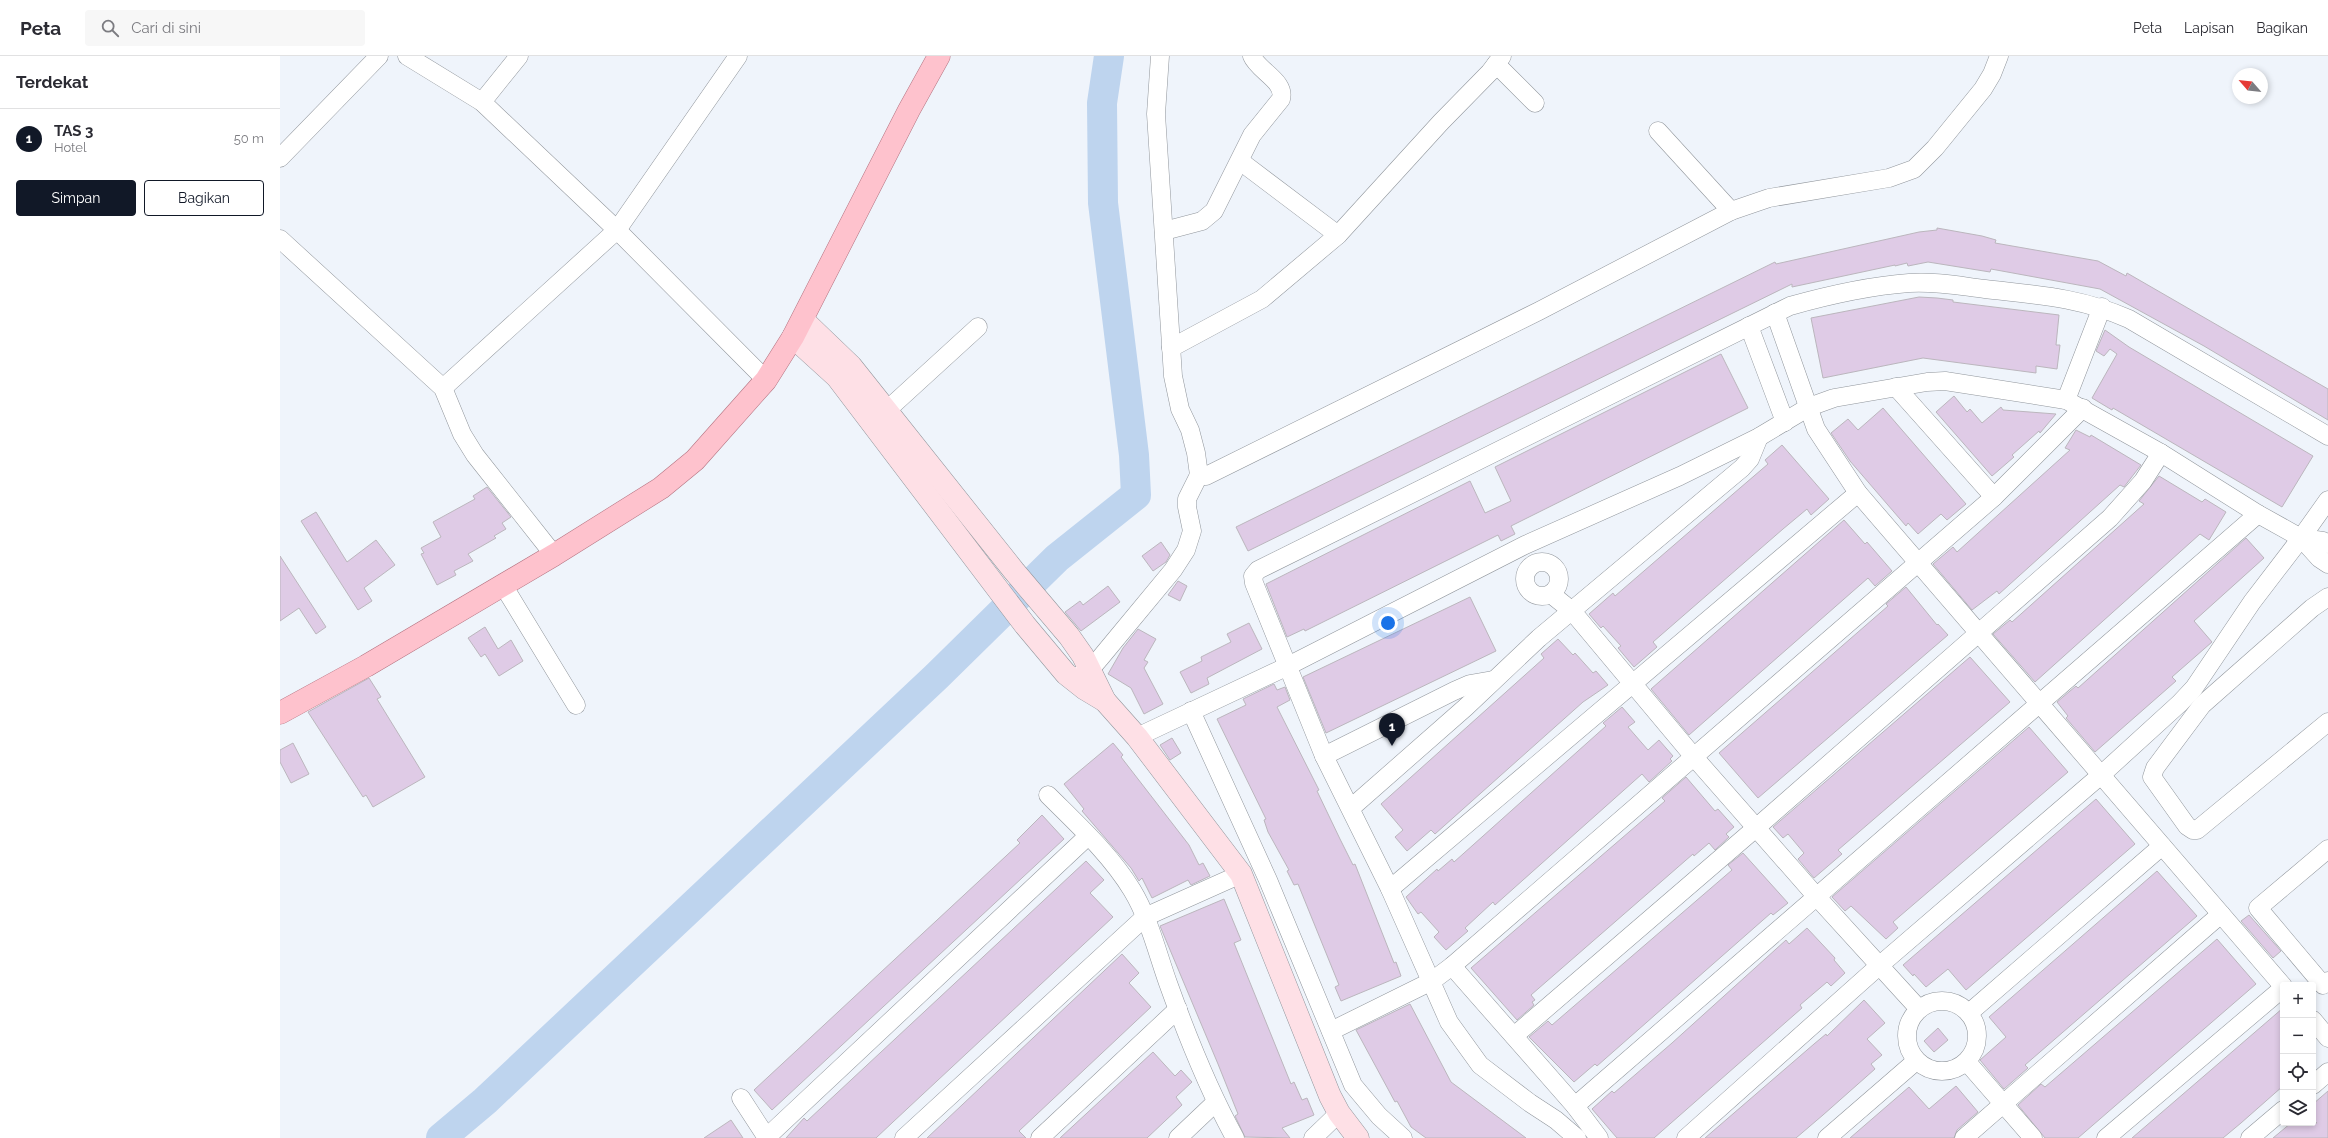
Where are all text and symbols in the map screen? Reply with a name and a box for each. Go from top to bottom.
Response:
search box [85,10,365,46]
text: Peta [20,17,61,39]
icon: search [99,17,121,39]
text: Cari di sini [131,19,201,37]
text: Peta [2133,20,2162,36]
text: Lapisan [2184,20,2234,36]
text: Bagikan [2256,20,2308,36]
north arrow [2232,68,2268,104]
text: Terdekat [16,72,88,92]
text: TAS 3 [54,122,93,140]
text: 1 [26,131,32,146]
text: 50 m [234,131,264,146]
text: Hotel [54,140,87,155]
button: Simpan [16,180,136,216]
button: Bagikan [144,180,264,216]
your location [1378,613,1398,633]
pin: 1 [1379,713,1405,746]
map controls [2280,982,2316,1126]
button: + [2280,982,2316,1018]
button: − [2280,1018,2316,1054]
button: locate [2280,1054,2316,1090]
button: layers [2280,1090,2316,1126]

